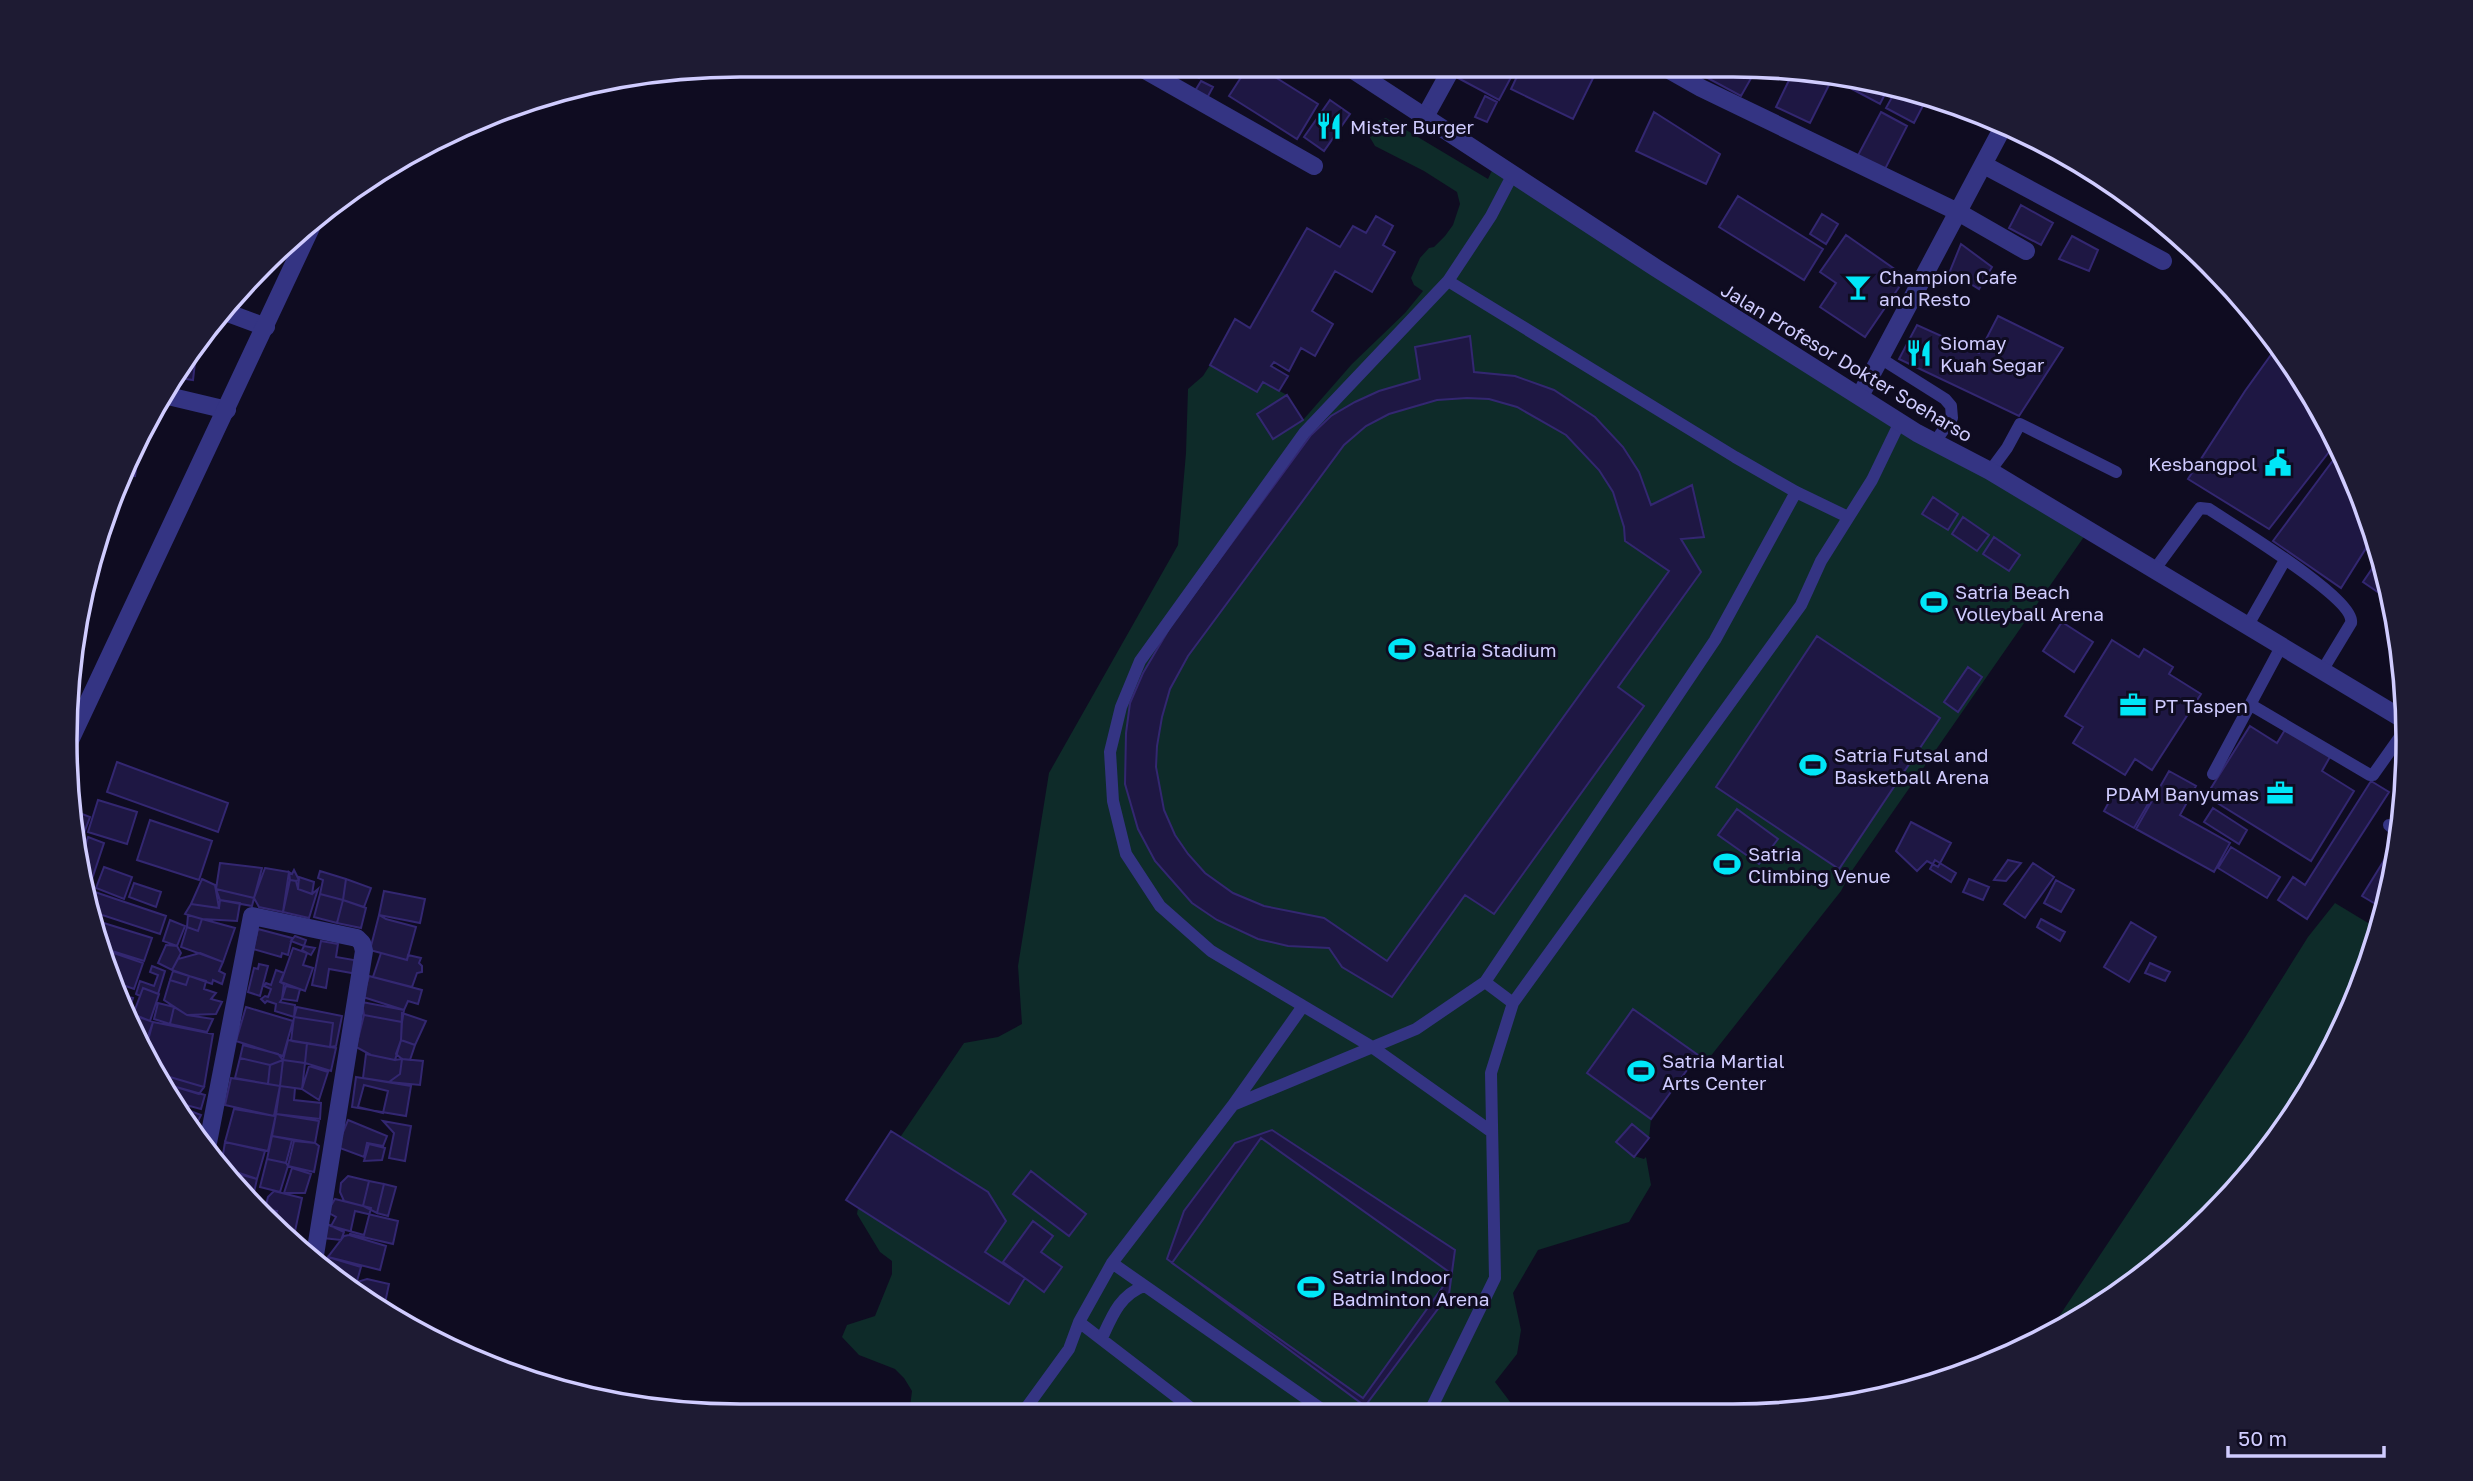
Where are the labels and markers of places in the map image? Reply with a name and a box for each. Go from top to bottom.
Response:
restaurant icon: Mister Burger [1314,111,1344,141]
place label: Mister Burger [1350,115,1474,138]
place label: Champion Cafe and Resto [1879,265,2017,310]
bar icon: Champion Cafe and Resto [1843,272,1873,302]
place label: Siomay Kuah Segar [1940,331,2045,376]
restaurant icon: Siomay Kuah Segar [1904,338,1934,368]
public building icon: Kesbangpol [2263,448,2293,478]
place label: Kesbangpol [2148,452,2257,475]
place label: Satria Beach Volleyball Arena [1955,580,2104,625]
sports icon: Satria Beach Volleyball Arena [1919,587,1949,617]
sports icon: Satria Stadium [1387,634,1417,664]
place label: Satria Stadium [1423,638,1557,661]
office icon: PT Taspen [2118,690,2148,720]
place label: PT Taspen [2154,694,2248,717]
place label: Satria Futsal and Basketball Arena [1834,743,1989,788]
sports icon: Satria Futsal and Basketball Arena [1798,750,1828,780]
office icon: PDAM Banyumas [2265,778,2295,808]
place label: PDAM Banyumas [2105,782,2259,805]
place label: Satria Climbing Venue [1748,842,1891,887]
sports icon: Satria Climbing Venue [1712,849,1742,879]
place label: Satria Martial Arts Center [1662,1049,1785,1094]
sports icon: Satria Martial Arts Center [1626,1056,1656,1086]
place label: Satria Indoor Badminton Arena [1332,1265,1489,1310]
sports icon: Satria Indoor Badminton Arena [1296,1272,1326,1302]

